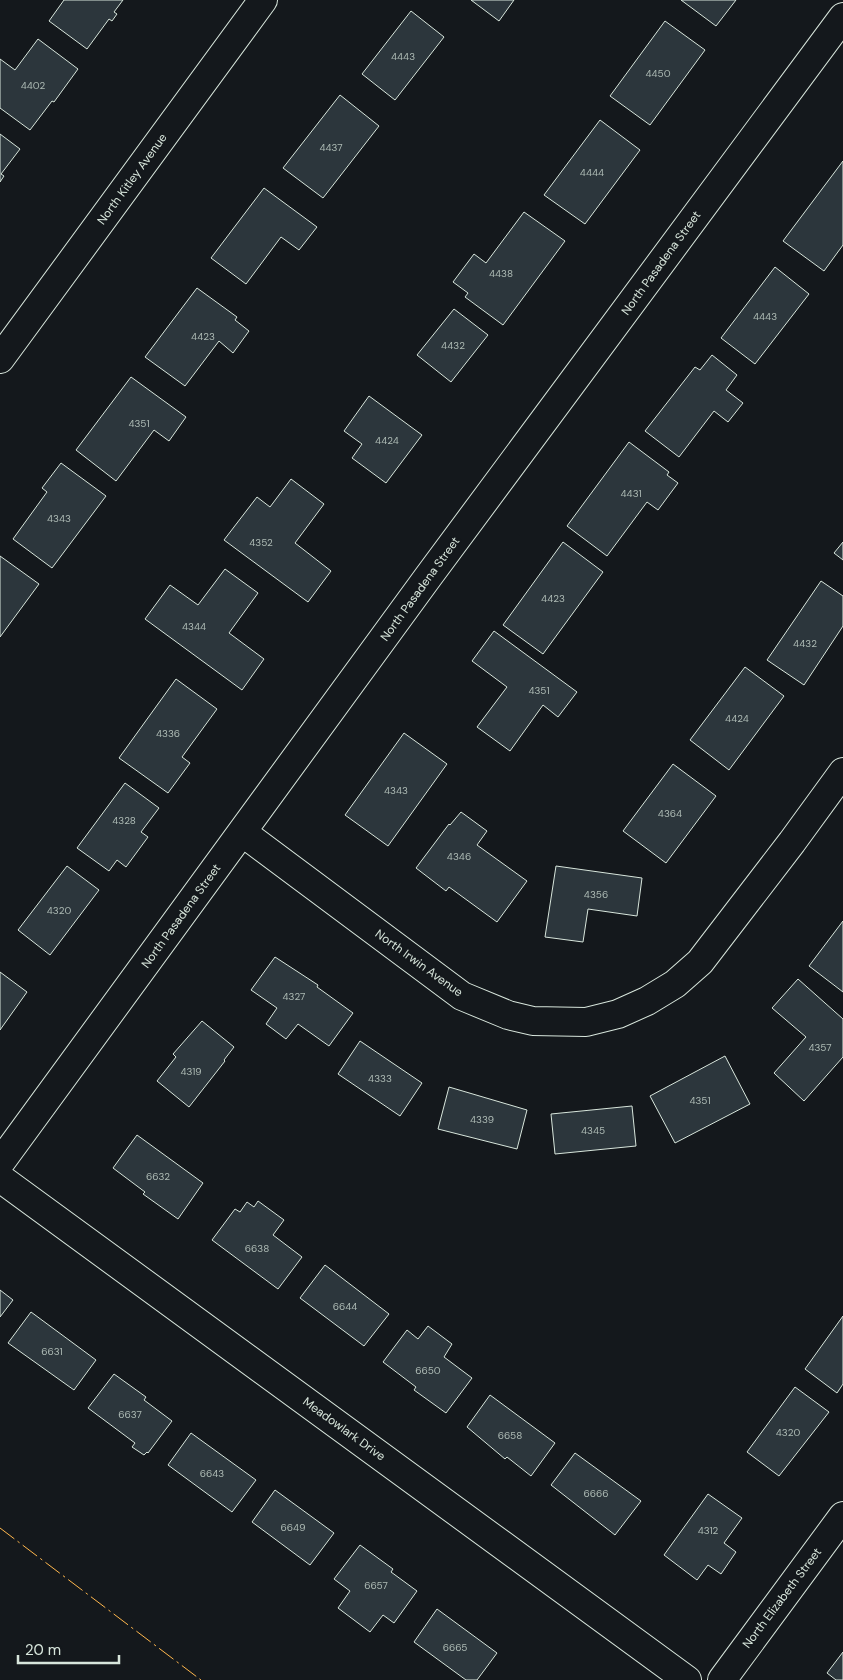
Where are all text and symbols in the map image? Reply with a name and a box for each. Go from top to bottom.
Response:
house number: 4443 [391,50,415,63]
house number: 4450 [645,67,671,80]
house number: 4402 [21,79,46,92]
street label: North Kitley Avenue [93,130,171,228]
house number: 4437 [319,141,343,154]
house number: 4444 [580,166,604,179]
street label: North Pasadena Street [618,207,704,318]
house number: 4438 [489,267,513,280]
house number: 4443 [753,310,777,323]
house number: 4423 [191,330,215,343]
house number: 4432 [441,339,465,352]
house number: 4351 [128,417,150,430]
house number: 4424 [375,434,399,447]
house number: 4431 [621,487,642,500]
house number: 4343 [47,512,71,525]
street label: North Pasadena Street [377,533,463,644]
house number: 4352 [249,536,273,549]
house number: 4423 [541,592,565,605]
house number: 4344 [182,620,206,633]
house number: 4432 [793,637,817,650]
house number: 4351 [528,684,550,697]
house number: 4424 [725,712,749,725]
house number: 4336 [156,727,180,740]
house number: 4343 [384,784,408,797]
house number: 4364 [658,807,682,820]
house number: 4328 [112,814,136,827]
house number: 4346 [447,850,471,863]
street label: North Pasadena Street [138,860,224,971]
house number: 4356 [584,888,608,901]
house number: 4320 [47,904,71,917]
street label: North Irwin Avenue [372,926,466,1000]
house number: 4327 [283,990,305,1003]
house number: 4357 [808,1041,832,1054]
house number: 4319 [180,1065,202,1078]
house number: 4333 [368,1072,392,1085]
house number: 4351 [689,1094,711,1107]
house number: 4339 [470,1113,494,1126]
house number: 4345 [581,1124,605,1137]
house number: 6632 [146,1170,170,1183]
house number: 6638 [245,1242,269,1255]
house number: 6644 [333,1300,357,1313]
house number: 6631 [41,1345,63,1358]
house number: 6650 [415,1364,441,1377]
street label: Meadowlark Drive [300,1394,389,1464]
house number: 6637 [118,1408,142,1421]
house number: 4320 [776,1426,800,1439]
house number: 6658 [498,1429,522,1442]
house number: 6643 [200,1467,224,1480]
house number: 6666 [583,1487,609,1500]
house number: 6649 [281,1521,305,1534]
house number: 4312 [698,1524,719,1537]
street label: North Elizabeth Street [739,1544,825,1652]
house number: 6657 [364,1579,388,1592]
scale bar [18,1632,119,1664]
text: 20 m [25,1640,61,1660]
house number: 6665 [443,1641,467,1654]

